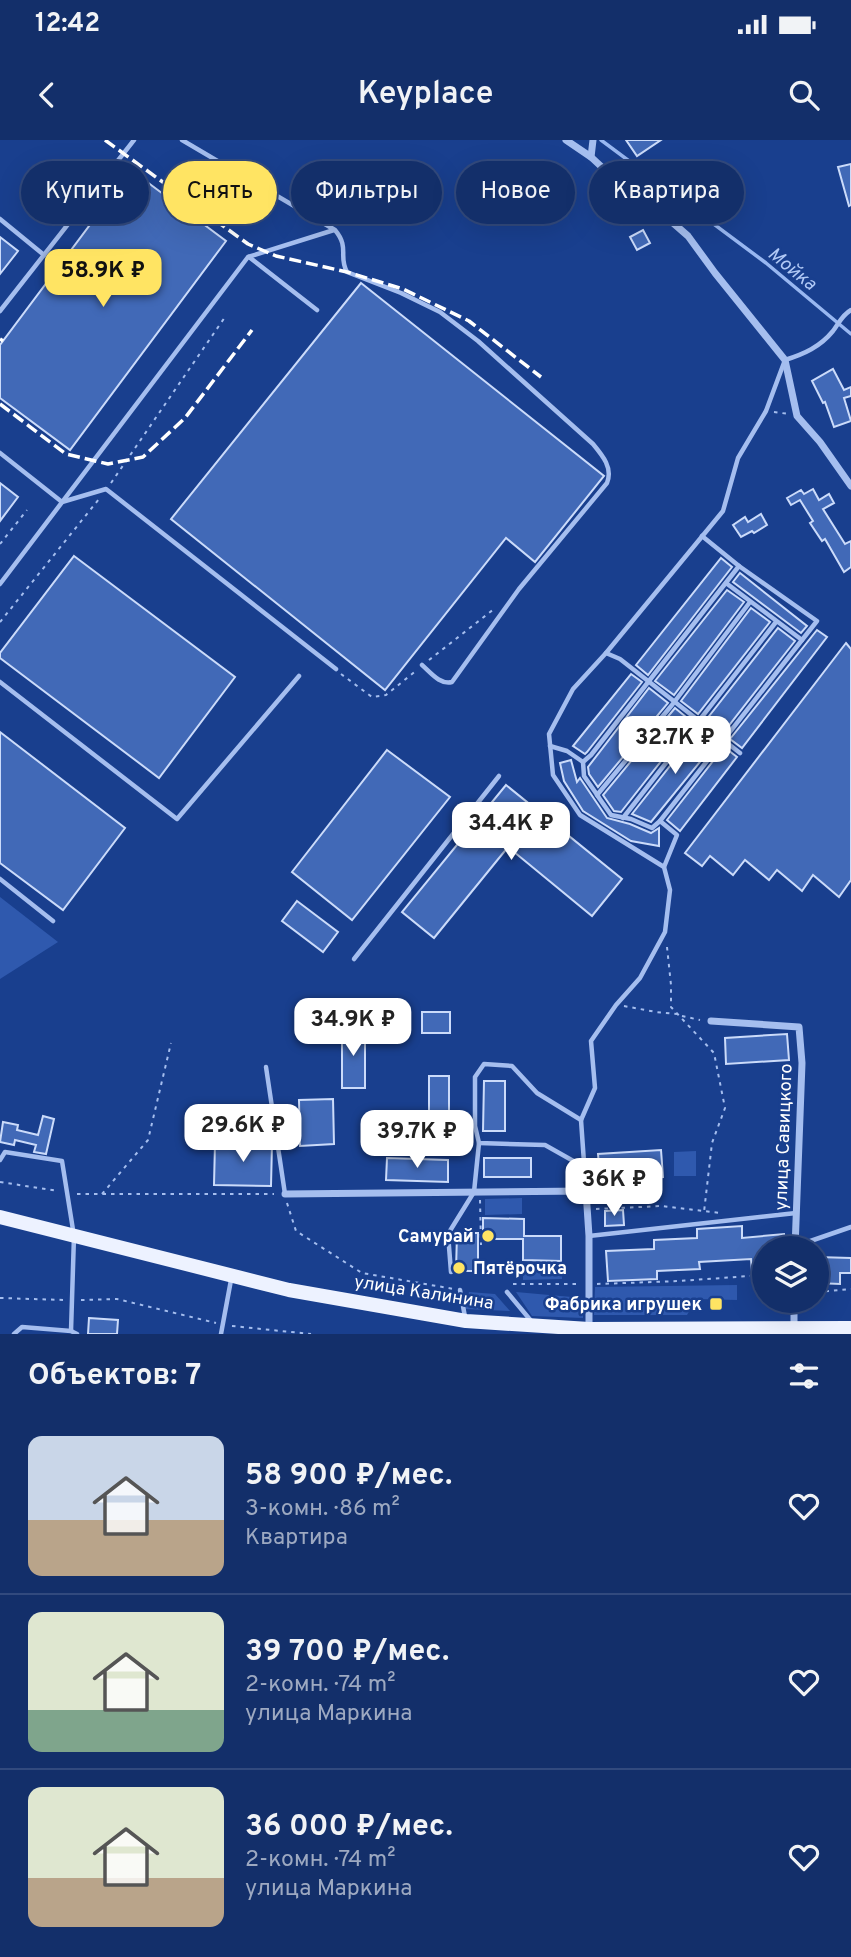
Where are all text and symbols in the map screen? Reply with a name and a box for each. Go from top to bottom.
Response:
text: 12:42 [35,8,100,41]
text: Keyplace [358,75,493,115]
icon: back [28,76,66,114]
icon: search [785,76,823,114]
chip: Купить [21,161,149,224]
chip: Снять [163,161,277,224]
chip: Фильтры [291,161,442,224]
chip: Новое [456,161,575,224]
chip: Квартира [589,161,744,224]
water label: Мойка [762,243,821,297]
pin: 58.9K ₽ [38,250,168,309]
text: 58.9K ₽ [61,257,145,286]
pin: 32.7K ₽ [610,716,740,776]
text: 32.7K ₽ [635,724,715,753]
pin: 34.4K ₽ [446,802,576,862]
text: 34.4K ₽ [468,810,554,839]
pin: 34.9K ₽ [288,998,418,1058]
text: 34.9K ₽ [310,1006,396,1035]
street label: улица Савицкого [770,1063,799,1211]
pin: 29.6K ₽ [178,1104,308,1164]
pin: 39.7K ₽ [352,1110,482,1170]
text: 29.6K ₽ [200,1112,286,1141]
text: 39.7K ₽ [377,1118,457,1147]
pin: 36K ₽ [565,1158,663,1218]
text: 36K ₽ [581,1166,647,1195]
place label: Самурай [398,1226,474,1249]
marker: Самурай [480,1228,496,1244]
map controls [752,1236,829,1313]
button: layers [752,1236,829,1313]
place label: Пятёрочка [473,1258,567,1281]
marker: Пятёрочка [451,1260,467,1276]
street label: улица Калинина [352,1271,495,1316]
place label: Фабрика игрушек [545,1294,702,1317]
marker: Фабрика игрушек [708,1296,724,1312]
icon: filters [785,1357,823,1395]
text: Объектов: 7 [28,1358,201,1395]
text: 58 900 ₽/мес. [245,1458,452,1495]
icon: home [84,1464,168,1548]
icon: heart [785,1487,823,1525]
text: 3-комн. · 86 m² [245,1495,400,1524]
text: Квартира [245,1524,348,1553]
text: 39 700 ₽/мес. [245,1634,449,1671]
icon: home [84,1640,168,1724]
icon: heart [785,1663,823,1701]
text: 2-комн. · 74 m² [245,1671,396,1700]
text: улица Маркина [245,1700,412,1729]
text: 36 000 ₽/мес. [245,1809,453,1846]
icon: home [84,1815,168,1899]
icon: heart [785,1838,823,1876]
text: 2-комн. · 74 m² [245,1846,396,1875]
text: улица Маркина [245,1875,412,1904]

